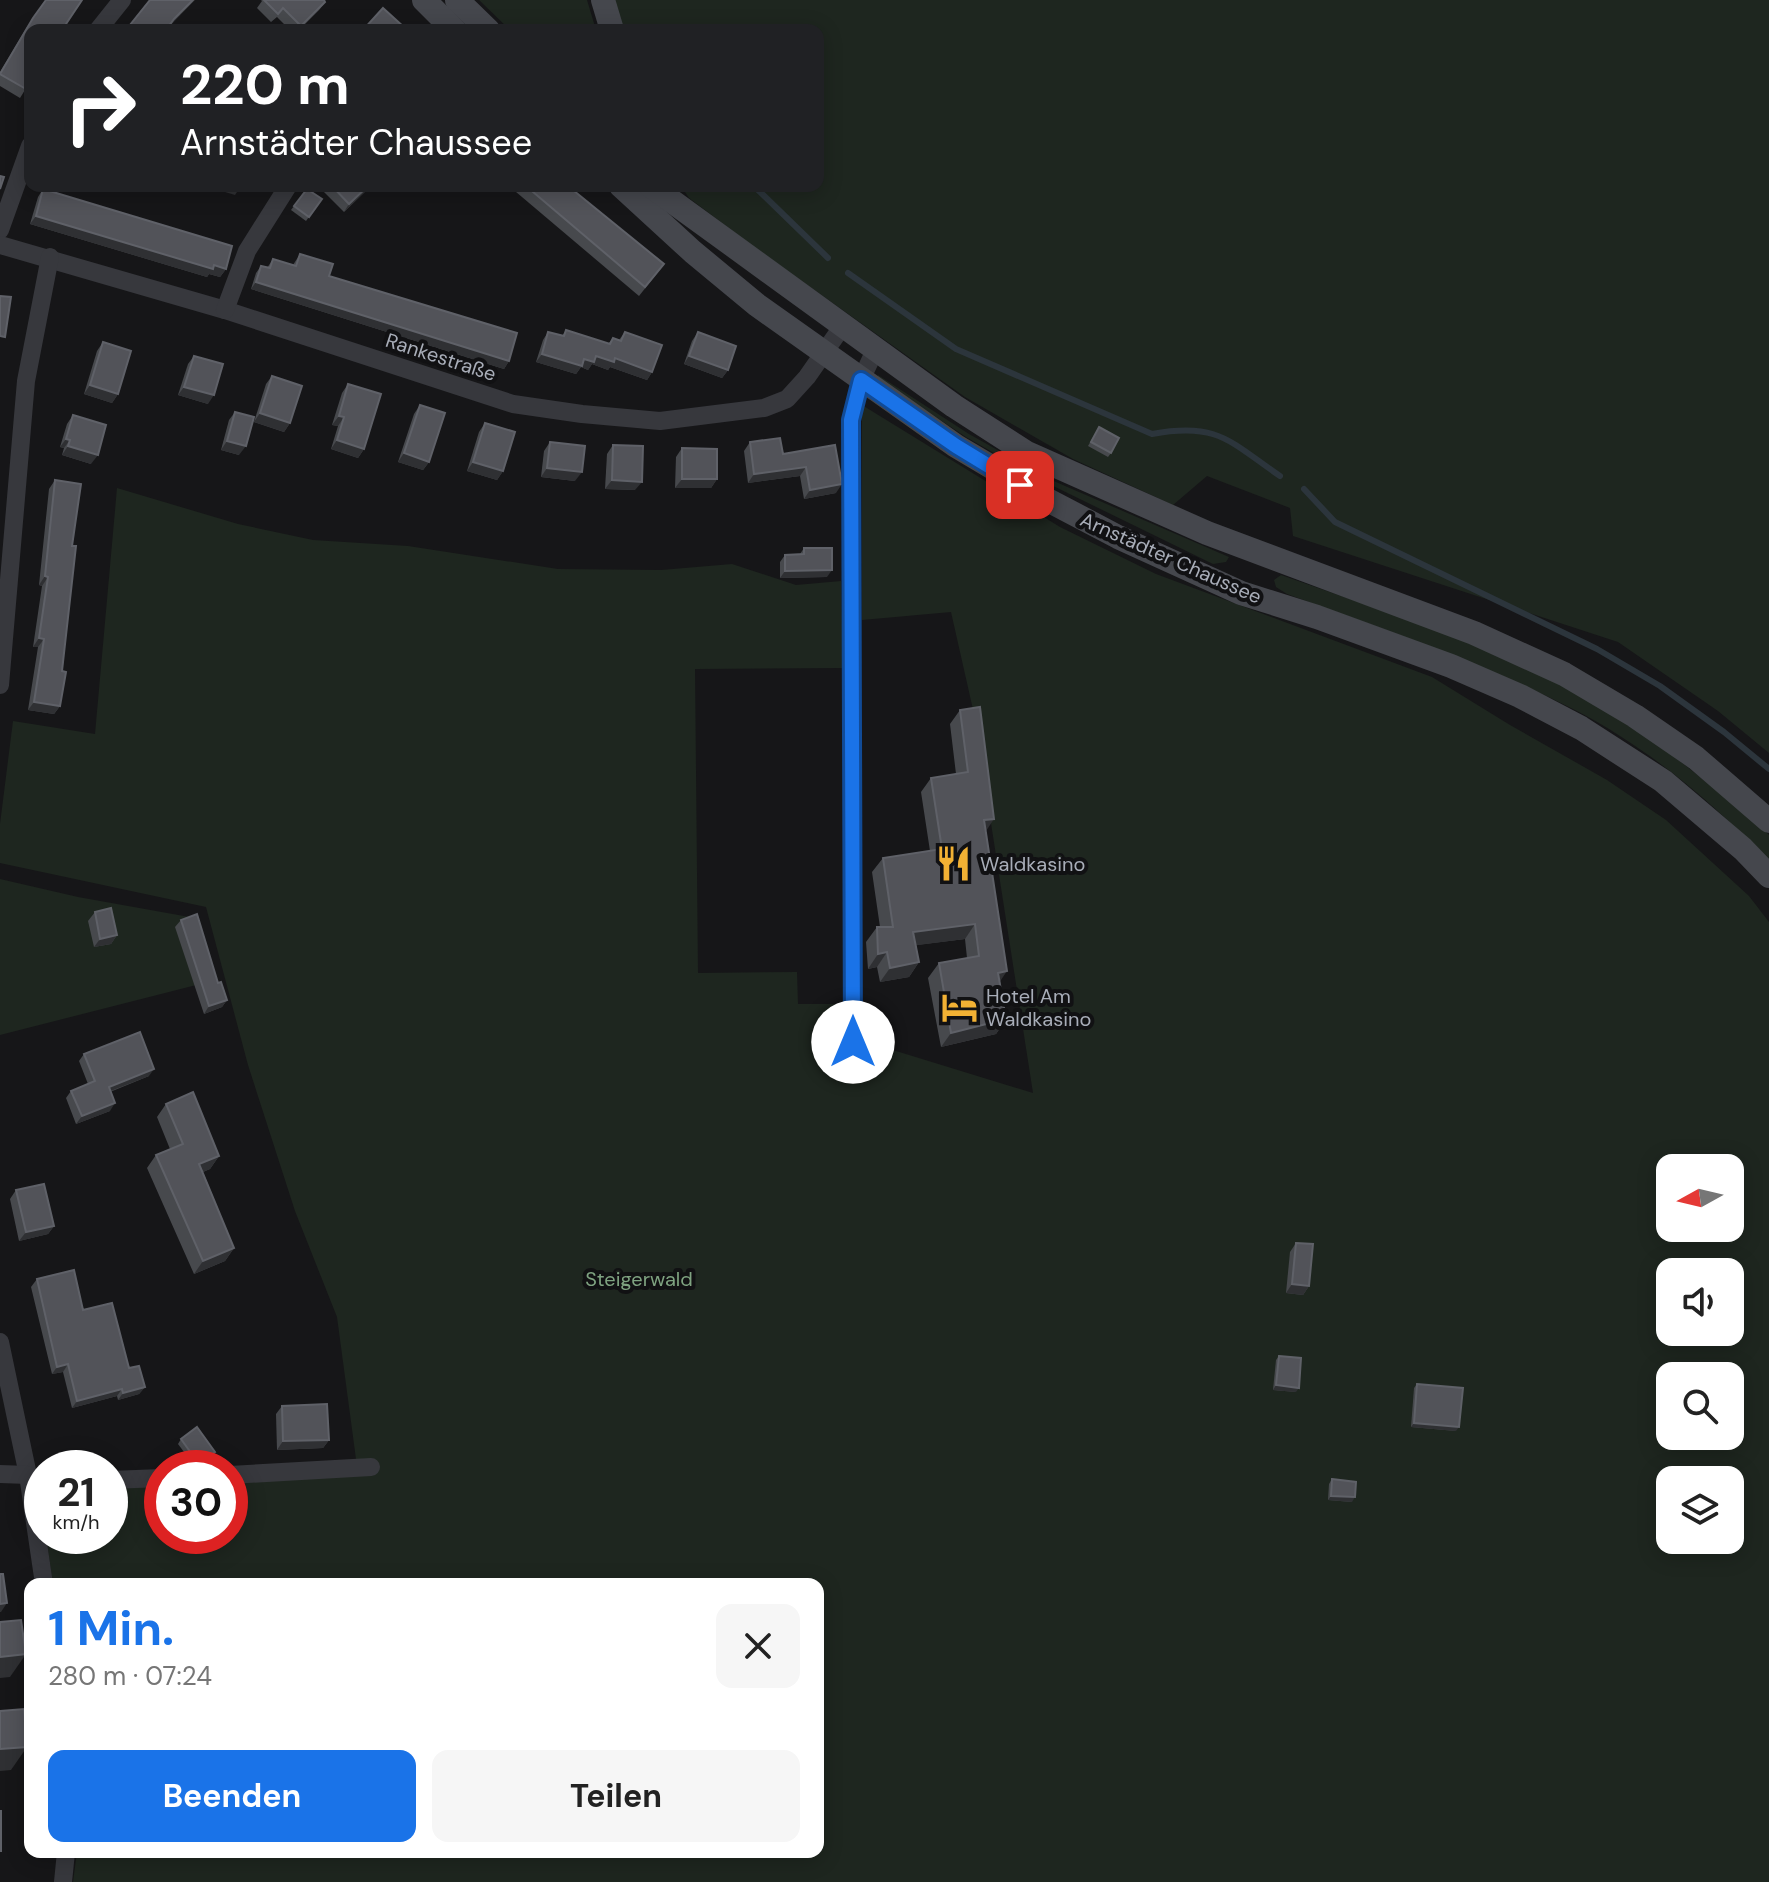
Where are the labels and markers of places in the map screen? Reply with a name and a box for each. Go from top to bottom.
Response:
pin [986,451,1054,519]
restaurant icon: Waldkasino [935,845,973,883]
place label: Waldkasino [980,851,1085,877]
place label: Hotel Am Waldkasino [986,983,1091,1032]
hotel icon: Hotel Am Waldkasino [941,988,979,1026]

